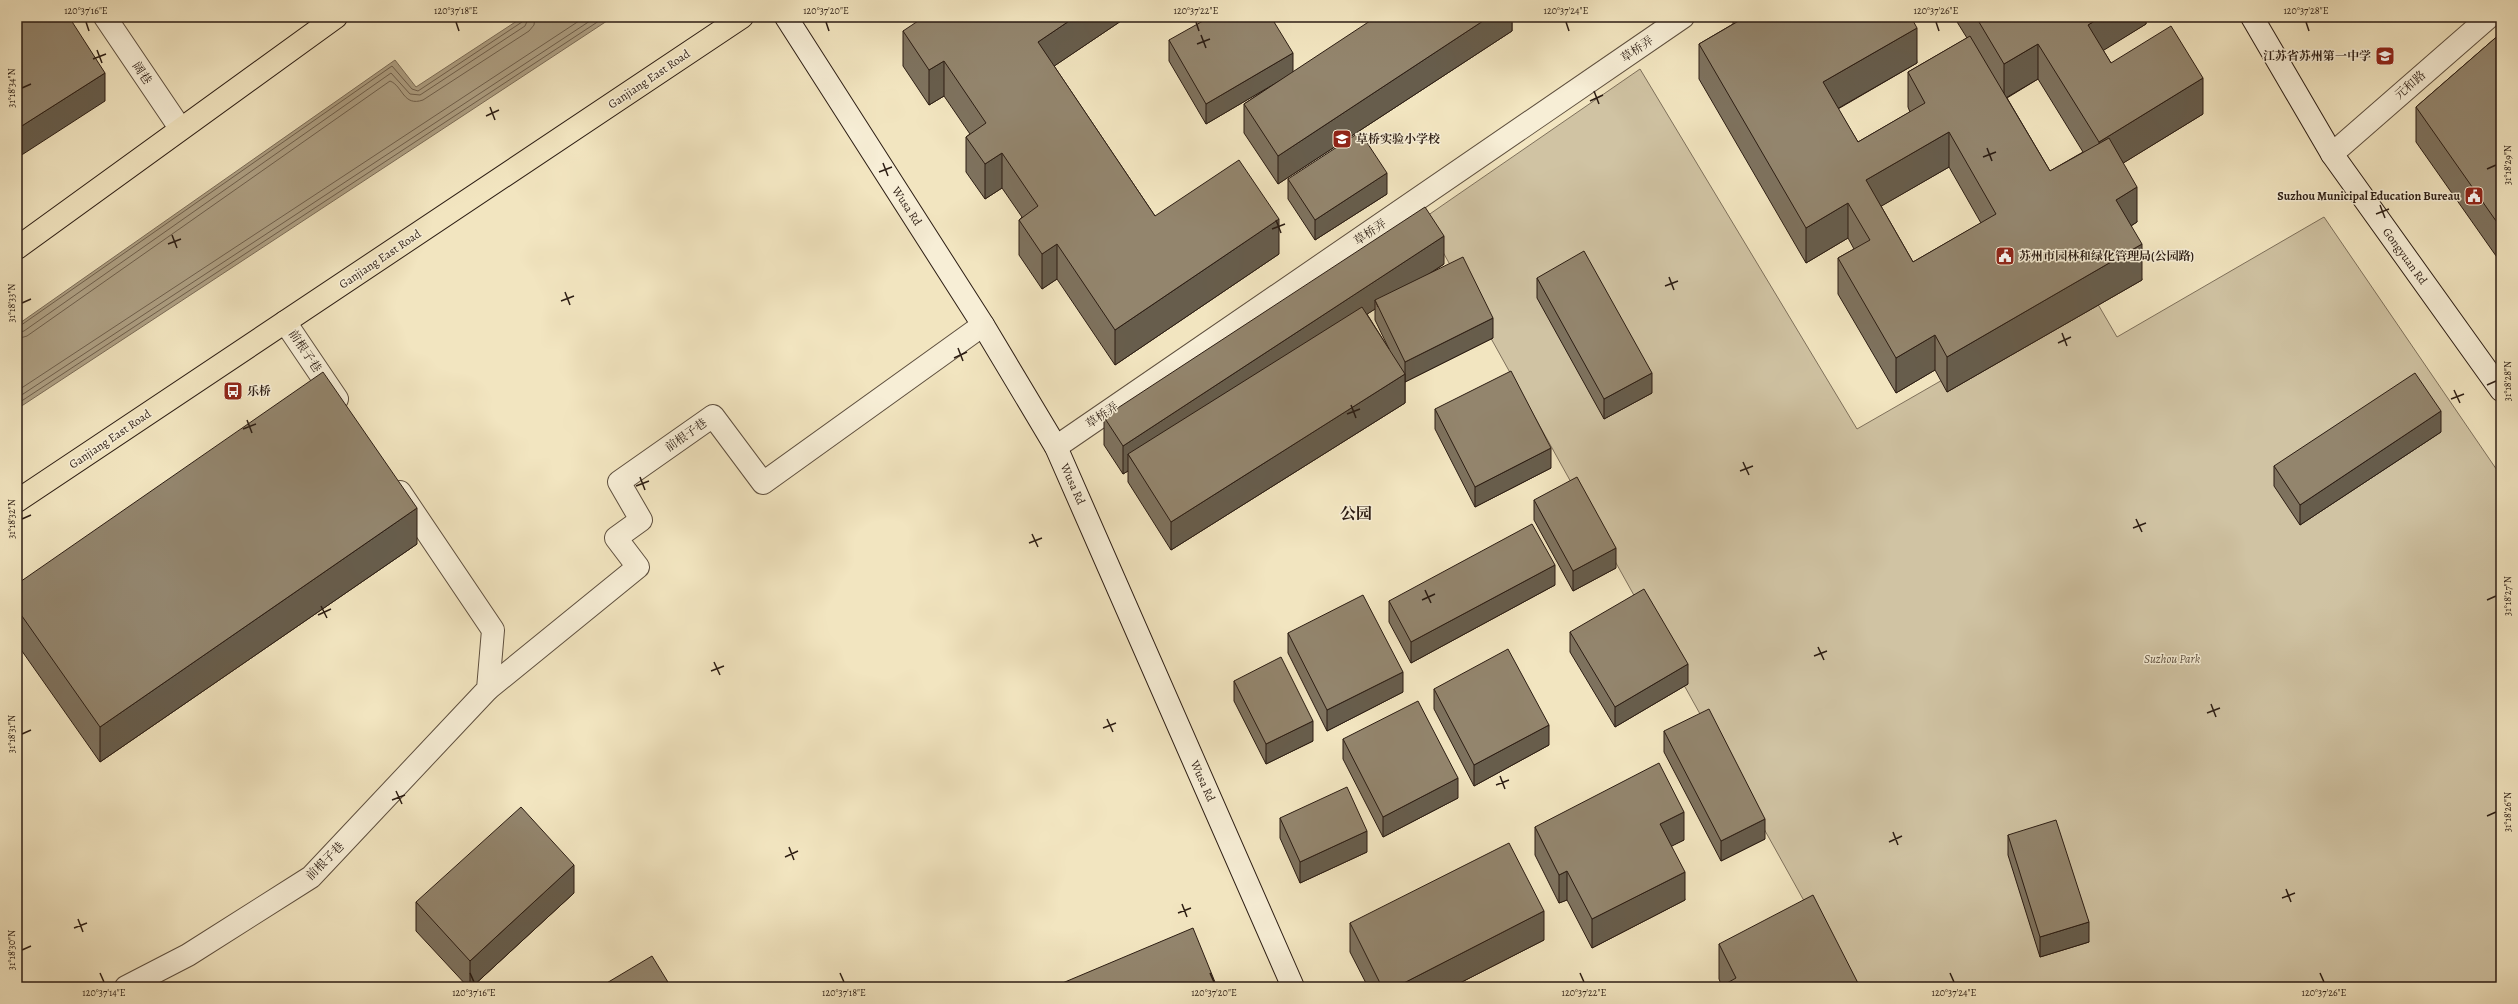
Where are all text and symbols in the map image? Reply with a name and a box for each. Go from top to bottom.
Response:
text: 120°37'16"E [64,4,108,17]
text: 120°37'18"E [434,4,478,17]
text: 120°37'20"E [803,4,849,17]
text: 120°37'22"E [1173,4,1219,17]
text: 120°37'24"E [1544,4,1588,17]
text: 120°37'26"E [1914,4,1959,17]
text: 120°37'28"E [2283,4,2329,17]
street label: 草桥弄 [1618,32,1656,66]
street label: Ganjiang East Road [605,45,694,112]
school or university icon: 江苏省苏州第一中学 [2374,45,2396,67]
place label: 江苏省苏州第一中学 [2263,48,2371,64]
street label: 阔巷 [129,59,155,87]
street label: 元和路 [2391,67,2429,103]
text: 31°18'34"N [5,68,18,108]
school or university icon: 草桥实验小学校 [1331,128,1353,150]
place label: 草桥实验小学校 [1356,131,1440,147]
text: 31°18'29"N [2501,145,2514,185]
street label: Wusa Rd [888,183,926,229]
public building icon: Suzhou Municipal Education Bureau [2463,185,2485,207]
place label: Suzhou Municipal Education Bureau [2277,188,2460,204]
street label: 草桥弄 [1351,215,1389,249]
street label: Ganjiang East Road [336,225,425,292]
street label: Gongyuan Rd [2379,225,2431,288]
public building icon: 苏州市园林和绿化管理局(公园路) [1994,245,2016,267]
place label: 苏州市园林和绿化管理局(公园路) [2019,248,2194,264]
text: 31°18'33"N [5,283,18,323]
street label: 前根子巷 [285,327,325,375]
text: 31°18'28"N [2501,361,2514,401]
bus stop icon: 乐桥 [222,380,244,402]
place label: 乐桥 [247,383,271,399]
street label: 草桥弄 [1083,398,1121,432]
street label: Ganjiang East Road [66,405,155,472]
street label: 前根子巷 [662,415,710,455]
street label: Wusa Rd [1056,460,1089,508]
text: 31°18'32"N [5,499,18,539]
district label: 公园 [1340,503,1372,525]
text: 31°18'27"N [2501,576,2514,616]
park label: Suzhou Park [2144,651,2201,667]
text: 31°18'31"N [5,715,18,753]
street label: Wusa Rd [1186,757,1219,805]
text: 31°18'26"N [2501,792,2514,832]
street label: 前根子巷 [302,838,348,884]
text: 31°18'30"N [5,930,18,970]
text: 120°37'14"E [82,986,126,999]
text: 120°37'16"E [452,986,496,999]
text: 120°37'18"E [822,986,866,999]
text: 120°37'20"E [1191,986,1237,999]
text: 120°37'22"E [1561,986,1607,999]
text: 120°37'24"E [1932,986,1976,999]
text: 120°37'26"E [2302,986,2347,999]

